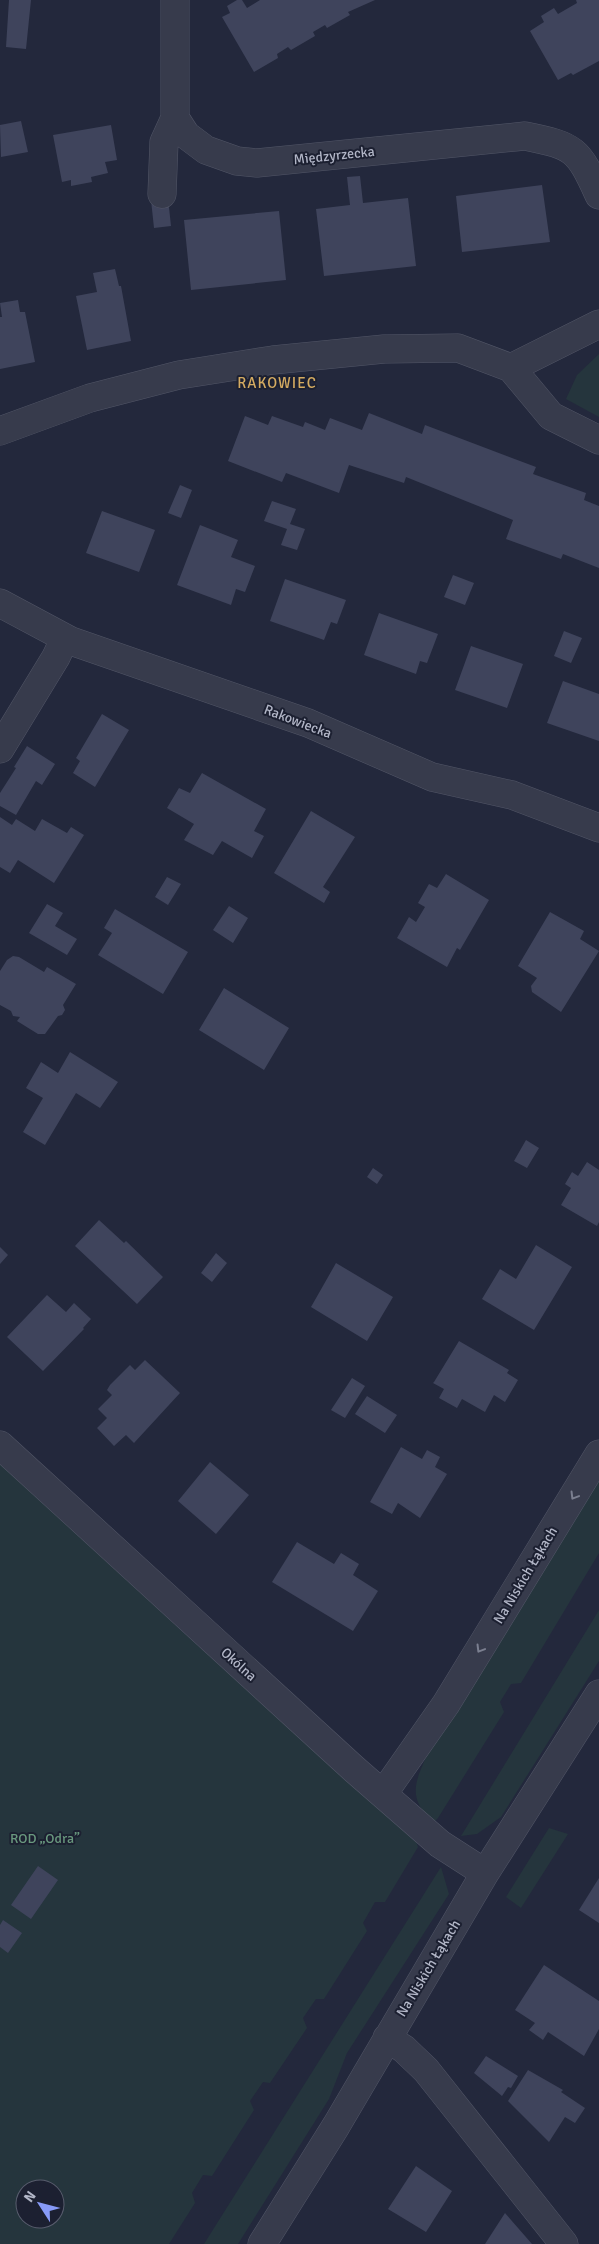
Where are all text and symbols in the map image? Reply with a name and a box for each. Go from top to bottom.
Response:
street label: Międzyrzecka [293,143,375,168]
district label: RAKOWIEC [237,374,317,392]
street label: Rakowiecka [262,701,334,742]
one-way arrow [570,1490,580,1499]
street label: Na Niskich Łąkach [490,1524,561,1627]
street label: Okólna [217,1644,260,1685]
one-way arrow [476,1644,486,1653]
park label: ROD „Odra” [10,1830,80,1847]
street label: Na Niskich Łąkach [393,1917,464,2020]
north arrow [15,2179,65,2229]
text: N [20,2188,40,2206]

